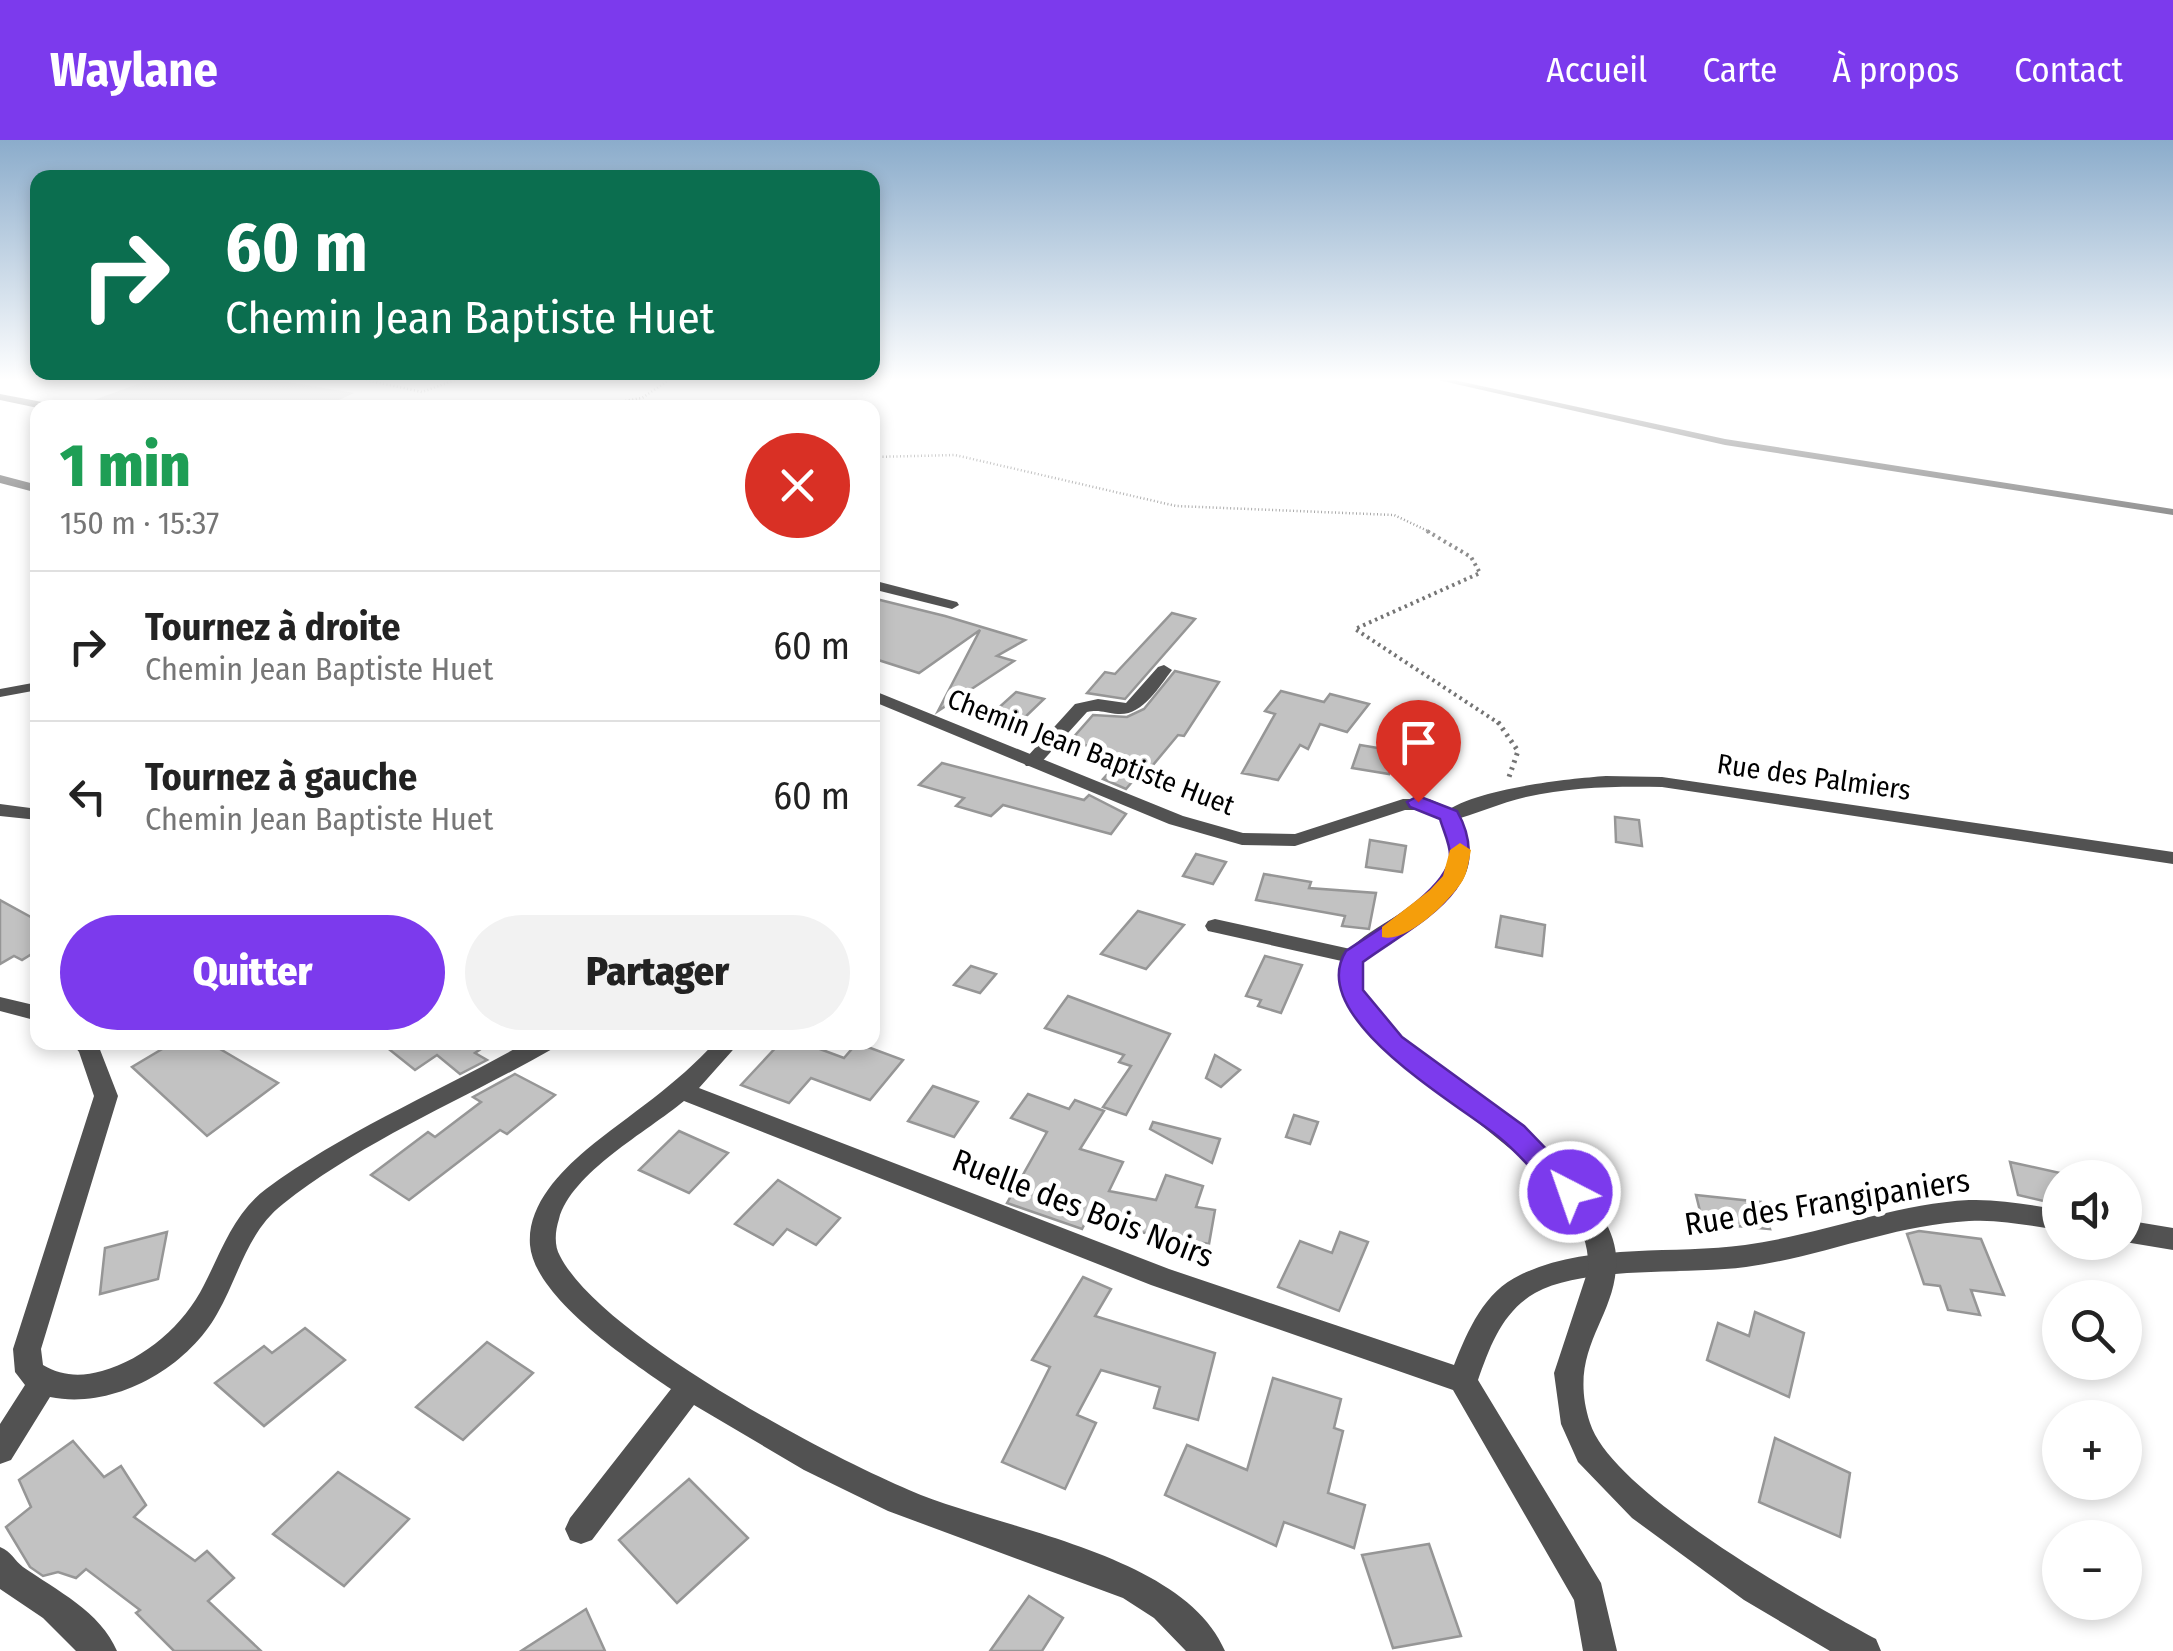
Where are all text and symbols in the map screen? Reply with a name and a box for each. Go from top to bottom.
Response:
text: Waylane [50,41,218,99]
text: Accueil [1546,49,1647,91]
text: Carte [1702,49,1777,91]
text: À propos [1832,49,1959,91]
text: Contact [2014,49,2123,91]
text: 60 m [225,206,368,290]
icon: right [60,210,190,340]
text: Chemin Jean Baptiste Huet [225,291,715,345]
text: 1 min [60,430,191,502]
button: close [745,433,850,538]
text: 150 m · 15:37 [60,504,219,542]
text: Tournez à droite [145,604,401,650]
icon: right [60,619,115,674]
text: 60 m [773,623,850,669]
text: Chemin Jean Baptiste Huet [145,650,493,688]
street label: Chemin Jean Baptiste Huet [943,682,1240,822]
pin [1376,700,1461,803]
icon: arrive [1391,715,1446,770]
street label: Rue des Palmiers [1715,747,1913,807]
text: Tournez à gauche [145,754,417,800]
icon: left [60,769,115,824]
text: 60 m [773,773,850,819]
text: Chemin Jean Baptiste Huet [145,800,493,838]
button: Quitter [60,915,445,1030]
button: Partager [465,915,850,1030]
position arrow [1518,1140,1622,1244]
street label: Ruelle des Bois Noirs [947,1141,1219,1275]
map controls [2042,1160,2142,1620]
button: sound [2042,1160,2142,1260]
street label: Rue des Frangipaniers [1682,1161,1972,1243]
button: search [2042,1280,2142,1380]
button: + [2042,1400,2142,1500]
button: − [2042,1520,2142,1620]

